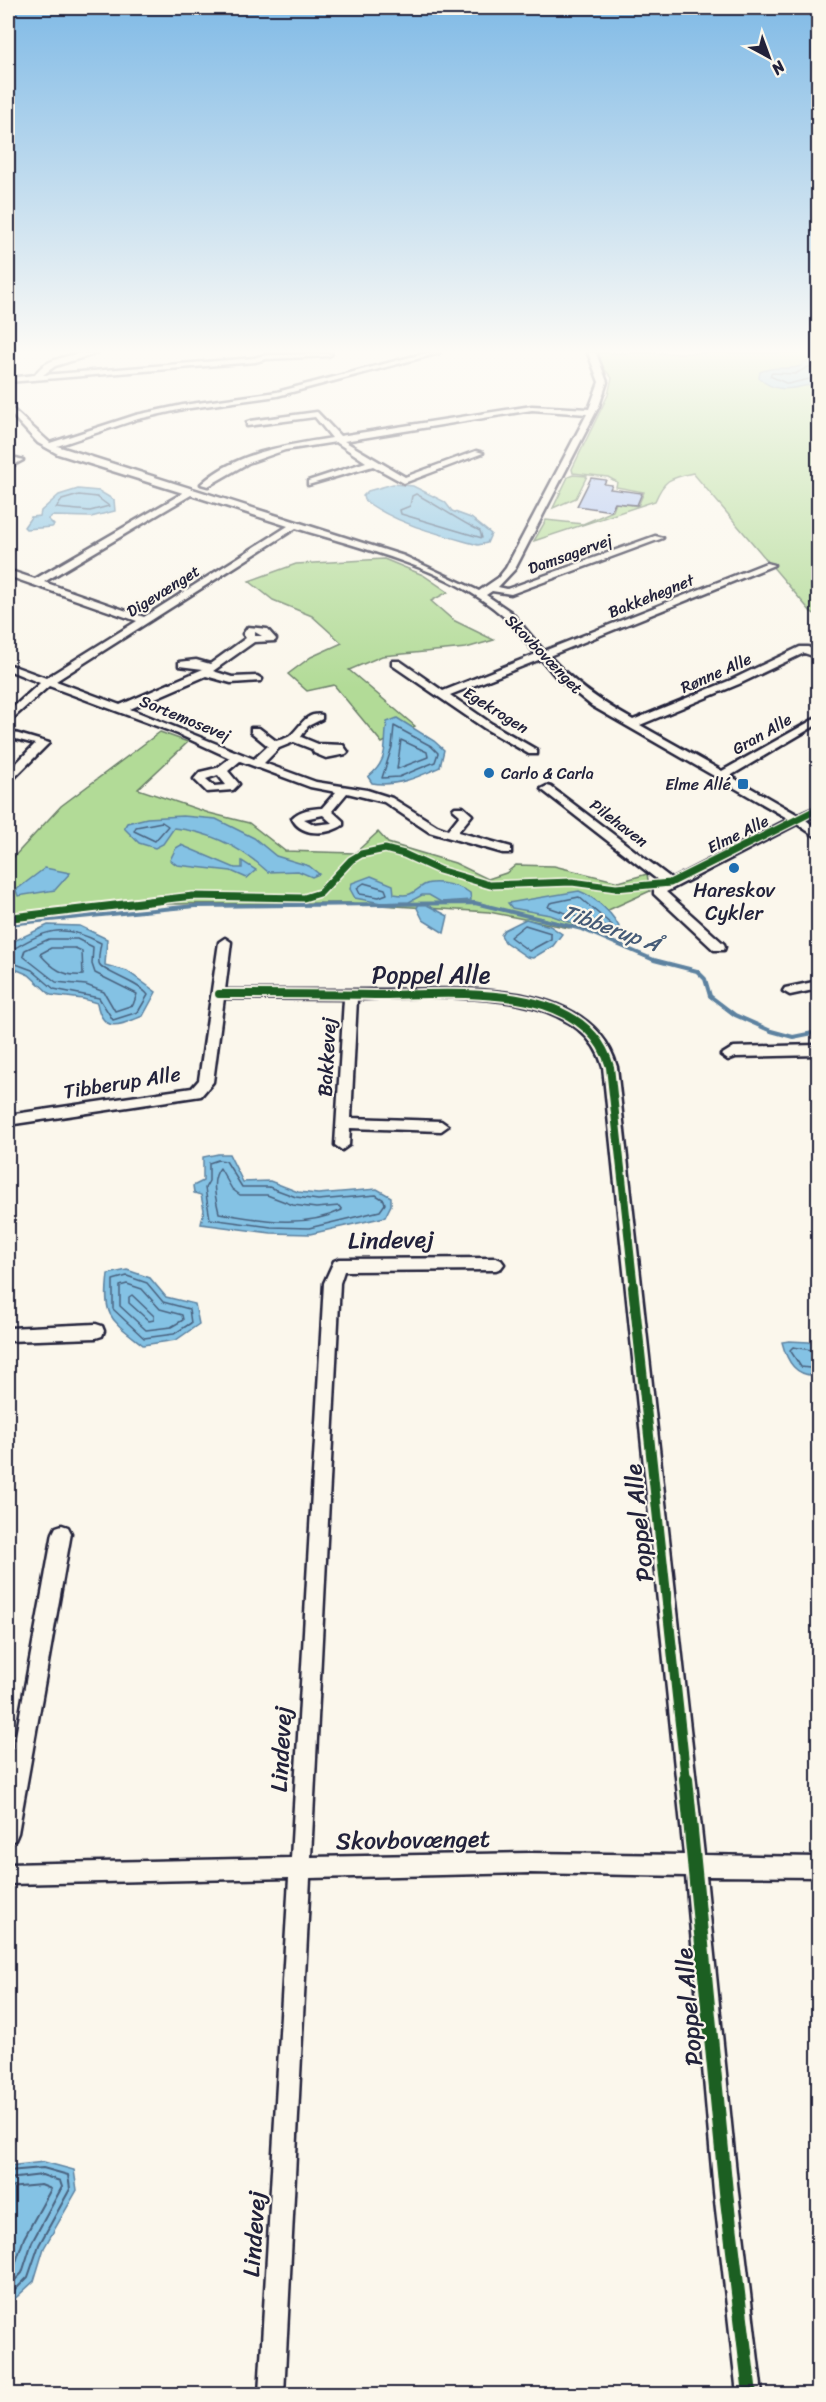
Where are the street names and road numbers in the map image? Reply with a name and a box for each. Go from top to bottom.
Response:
street label: Damsagervej [524,525,618,583]
street label: Digevænget [120,557,206,625]
street label: Bakkehegnet [603,565,699,626]
street label: Skovbovænget [498,607,590,701]
street label: Rønne Alle [676,644,756,702]
street label: Egekrogen [457,678,535,742]
street label: Sortemosevej [135,687,236,750]
street label: Gran Alle [727,705,797,763]
street label: Pilehaven [583,791,655,855]
street label: Elme Alle [702,807,774,861]
street label: Poppel Alle [372,954,491,996]
street label: Bakkevej [307,1016,347,1098]
street label: Tibberup Alle [61,1056,183,1110]
street label: Lindevej [348,1218,435,1262]
street label: Poppel Alle [612,1461,666,1584]
street label: Lindevej [258,1705,304,1793]
street label: Skovbovænget [336,1818,490,1862]
street label: Poppel Alle [663,1946,715,2068]
street label: Lindevej [230,2189,278,2278]

